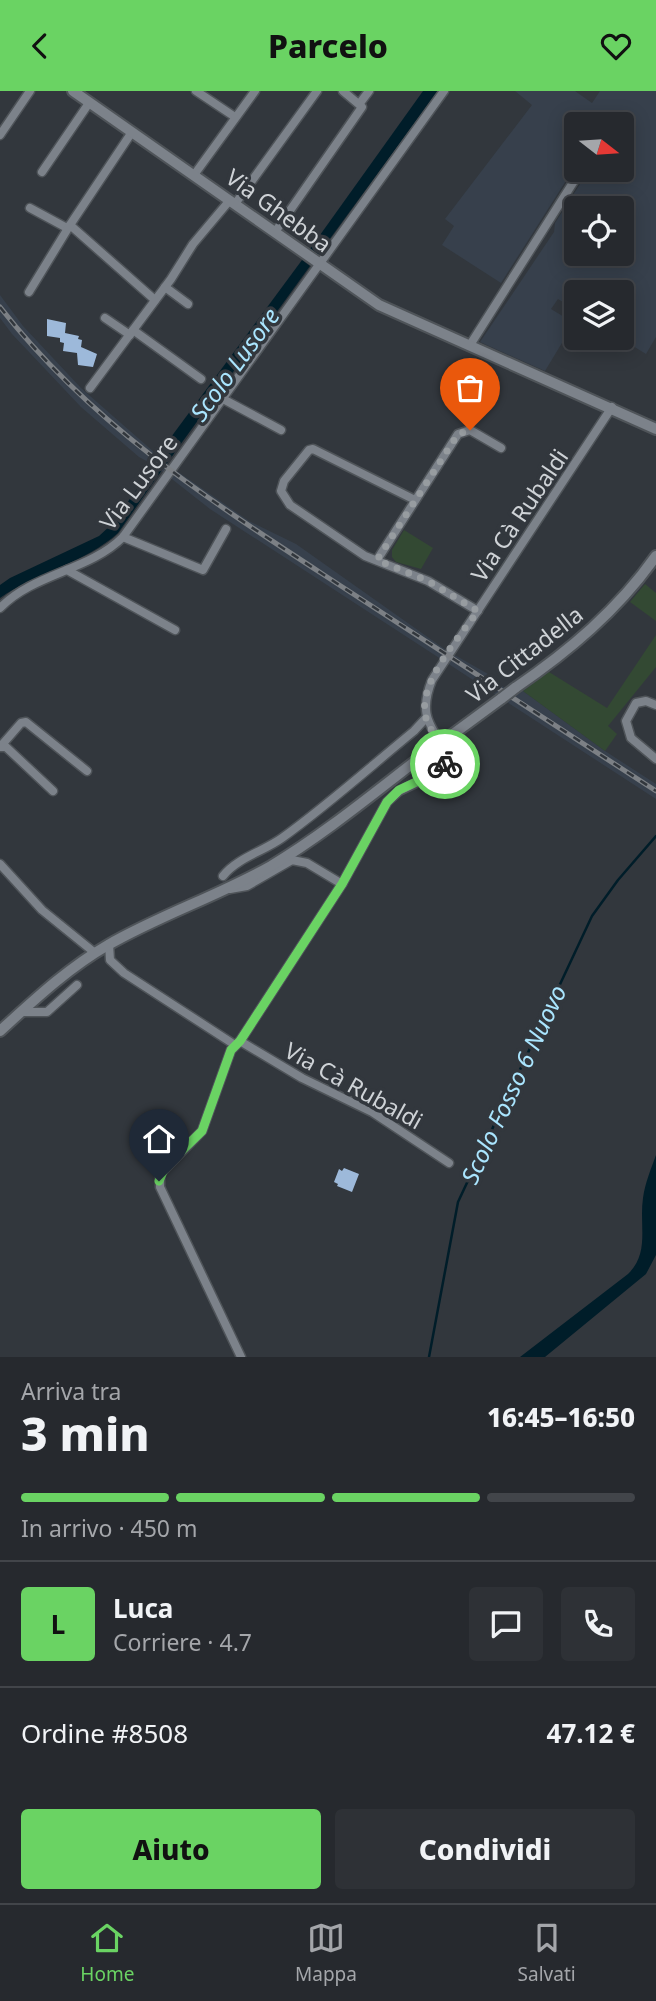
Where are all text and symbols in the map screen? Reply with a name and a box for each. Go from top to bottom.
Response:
text: Parcelo [268,24,388,67]
icon: back [21,27,59,65]
icon: heart [597,27,635,65]
north arrow [564,112,634,182]
map controls [564,112,634,350]
street label: Via Ghebba [220,161,338,259]
button: locate [564,196,634,266]
button: layers [564,280,634,350]
water label: Scolo Lusore [182,301,286,427]
pin [440,358,500,430]
icon: bag [451,369,489,407]
street label: Via Lusore [92,428,184,536]
street label: Via Cà Rubaldi [463,442,575,588]
street label: Via Cittadella [459,598,589,710]
courier [410,729,480,799]
icon: bike [426,745,464,783]
water label: Scolo Fosso 6 Nuovo [452,979,574,1189]
street label: Via Cà Rubaldi [279,1034,429,1136]
pin [129,1109,189,1181]
icon: home [140,1120,178,1158]
text: Arriva tra [21,1375,121,1407]
text: 16:45–16:50 [487,1399,635,1435]
text: 3 min [21,1402,150,1464]
text: In arrivo · 450 m [21,1512,198,1544]
button: chat [469,1587,543,1661]
button: phone [561,1587,635,1661]
text: Luca [113,1590,173,1626]
text: L [51,1606,65,1642]
text: Corriere · 4.7 [113,1626,252,1658]
text: Ordine #8508 [21,1715,188,1751]
text: 47.12 € [547,1715,635,1751]
button: Aiuto [21,1809,321,1889]
button: Condividi [335,1809,635,1889]
tab: Home [80,1919,134,1987]
tab: Mappa [295,1919,357,1987]
tab: Salvati [518,1919,576,1987]

